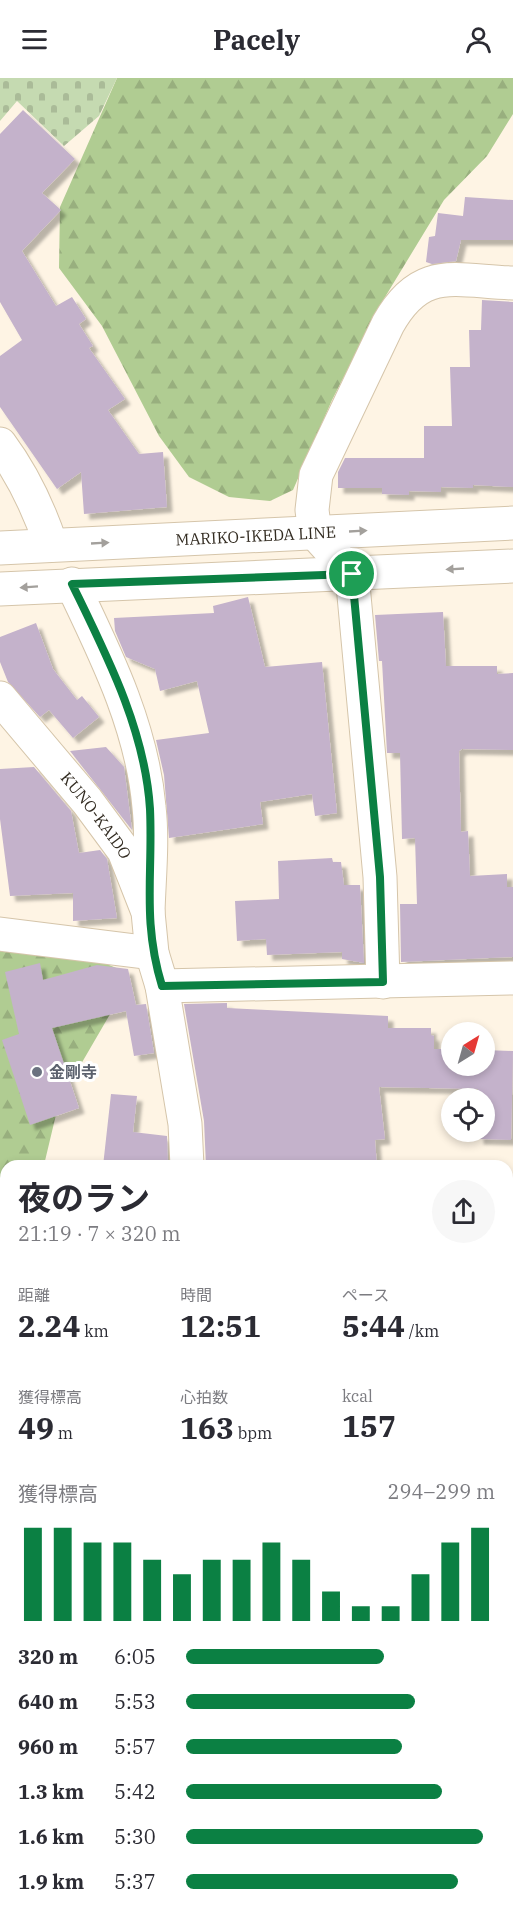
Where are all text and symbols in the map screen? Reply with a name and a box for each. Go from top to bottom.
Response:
text: Pacely [213,22,300,57]
icon: menu [18,23,51,56]
icon: person [462,23,495,56]
street label: MARIKO-IKEDA LINE [175,522,336,549]
one-way arrow [349,526,368,535]
one-way arrow [91,539,110,548]
pin [326,548,377,599]
icon: arrive [335,557,368,590]
one-way arrow [445,564,464,573]
one-way arrow [19,582,38,592]
street label: KUNO-KAIDO [57,768,136,861]
north arrow [441,1022,495,1076]
map controls [441,1022,495,1142]
place label: 金剛寺 [49,1062,97,1082]
marker: 金剛寺 [30,1065,44,1079]
button: locate [441,1088,495,1142]
text: 夜のラン [18,1176,150,1219]
button: share [432,1180,495,1243]
text: 21:19 · 7 × 320 m [18,1220,181,1247]
text: 距離 [18,1285,50,1305]
text: 時間 [180,1285,212,1305]
text: ペース [342,1285,389,1305]
text: 2.24 [18,1306,80,1345]
text: 12:51 [180,1306,261,1345]
text: 5:44 [342,1306,405,1345]
text: km [80,1321,109,1341]
text: /km [405,1321,439,1341]
text: kcal [342,1386,373,1406]
text: 獲得標高 [18,1387,82,1407]
text: 心拍数 [180,1387,228,1407]
text: 157 [342,1406,396,1445]
text: 49 [18,1408,54,1447]
text: 163 [180,1408,234,1447]
text: m [54,1423,73,1443]
text: bpm [234,1423,272,1443]
text: 294–299 m [388,1478,495,1505]
text: 獲得標高 [18,1480,98,1507]
text: 320 m [18,1643,78,1670]
text: 6:05 [114,1643,156,1670]
text: 640 m [18,1688,78,1715]
text: 5:53 [114,1688,156,1715]
text: 960 m [18,1733,78,1760]
text: 5:57 [114,1733,156,1760]
text: 1.3 km [18,1778,84,1805]
text: 5:42 [114,1778,156,1805]
text: 1.6 km [18,1823,84,1850]
text: 5:30 [114,1823,156,1850]
text: 1.9 km [18,1868,84,1895]
text: 5:37 [114,1868,156,1895]

